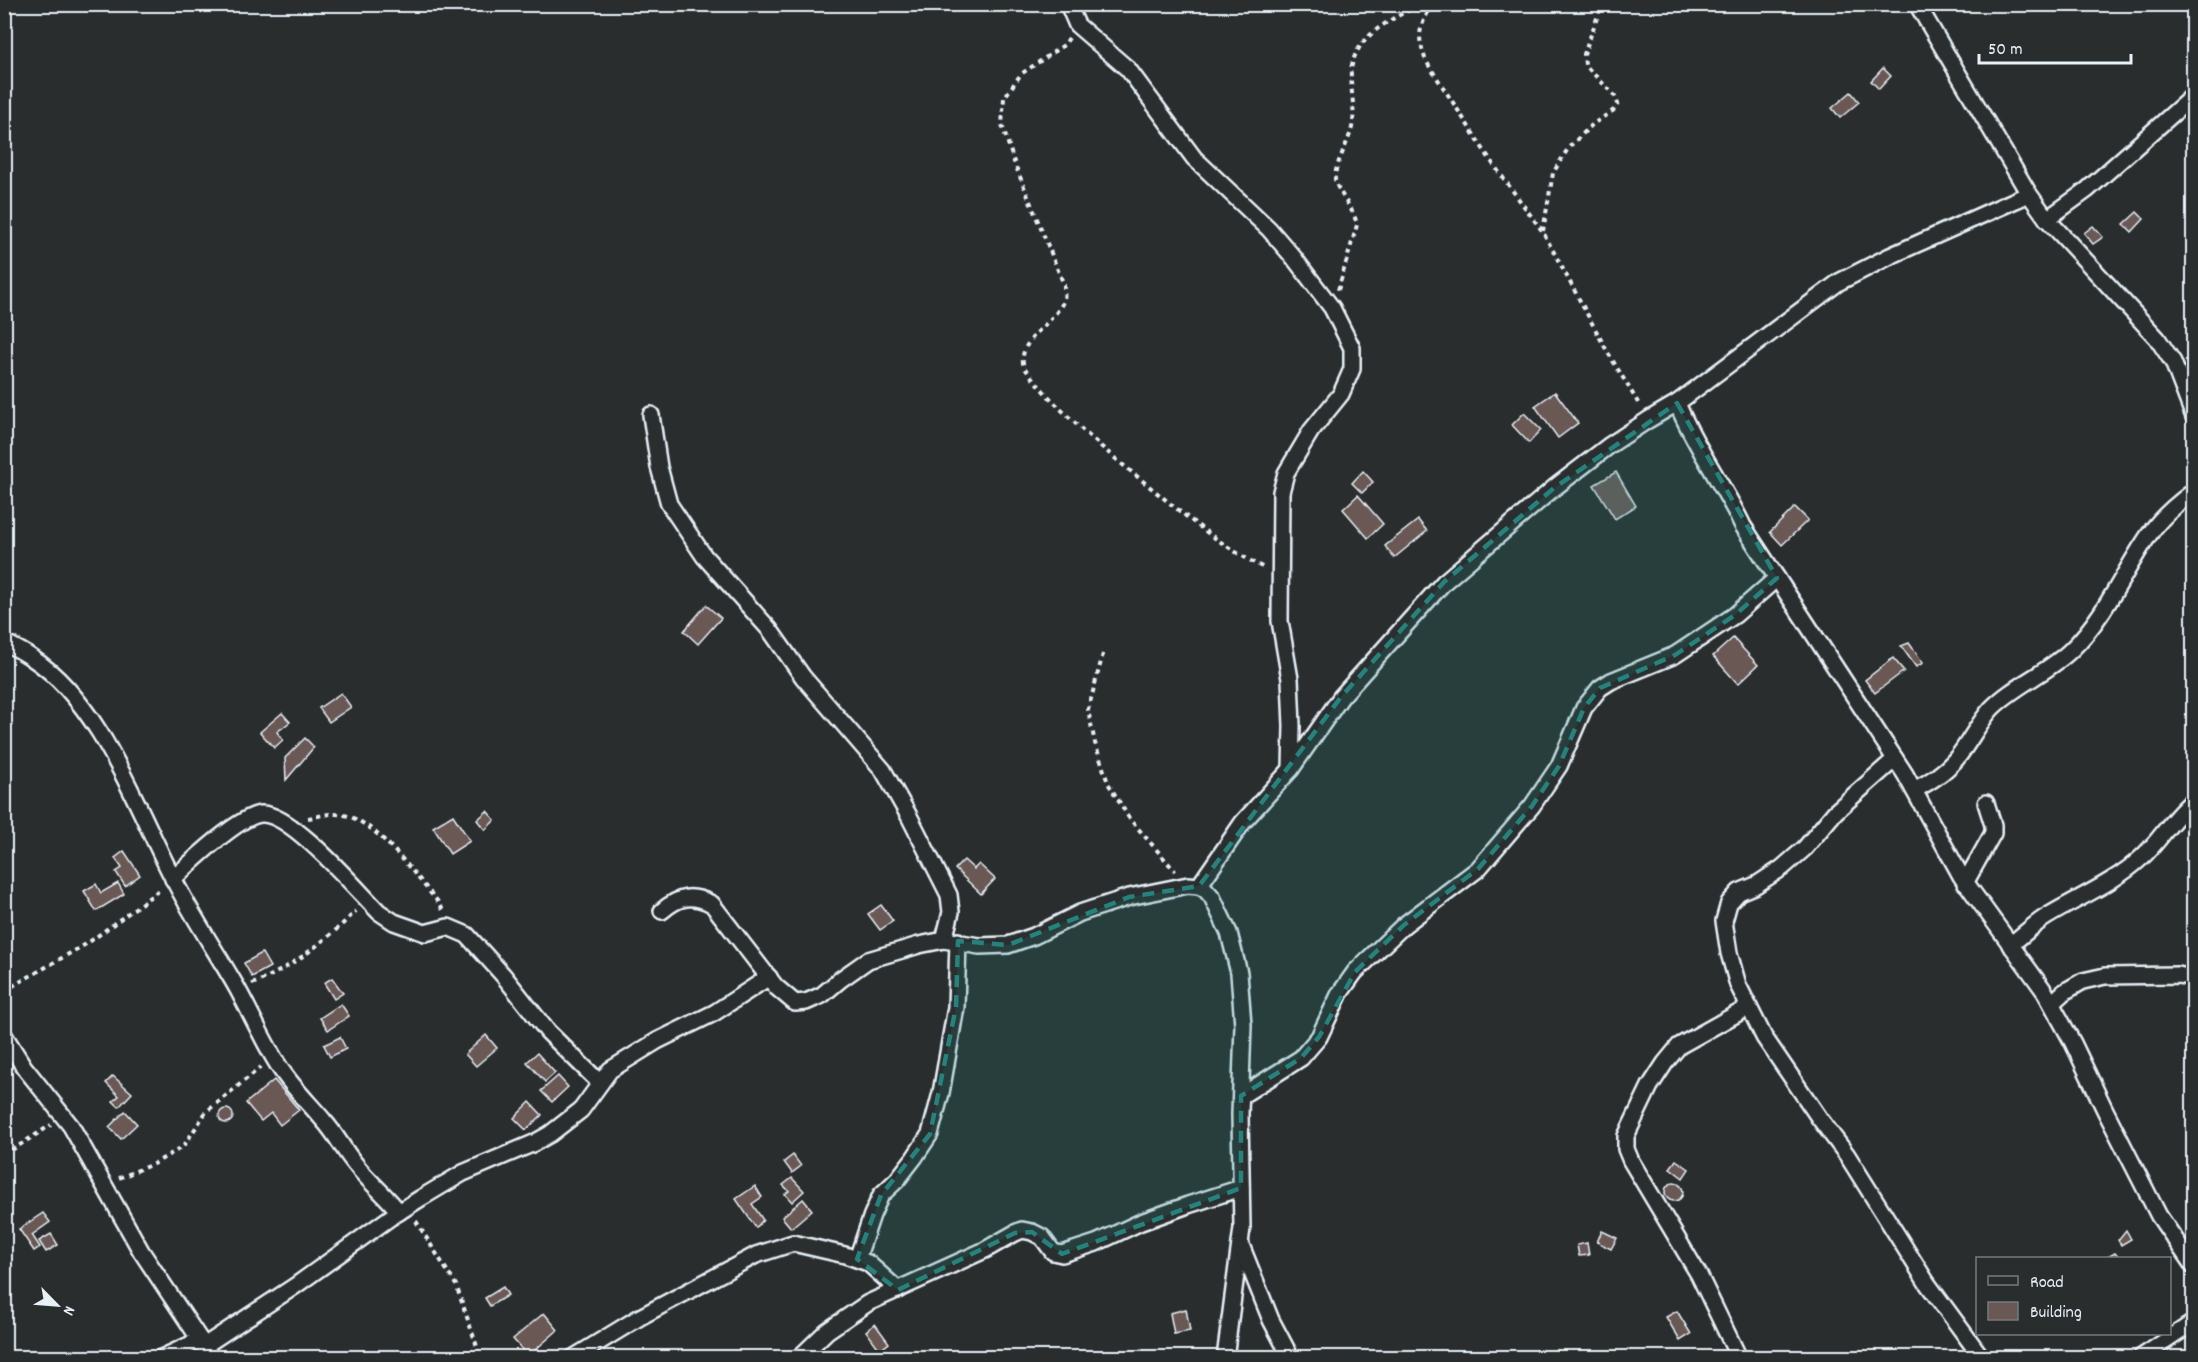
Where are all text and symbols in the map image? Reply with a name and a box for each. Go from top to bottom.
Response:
scale bar [1979,27,2130,65]
text: 50 m [1988,38,2023,63]
legend [1976,1257,2171,1335]
text: Road [2030,1271,2064,1296]
north arrow [27,1275,87,1335]
text: Building [2030,1301,2082,1326]
text: N [56,1302,80,1319]

